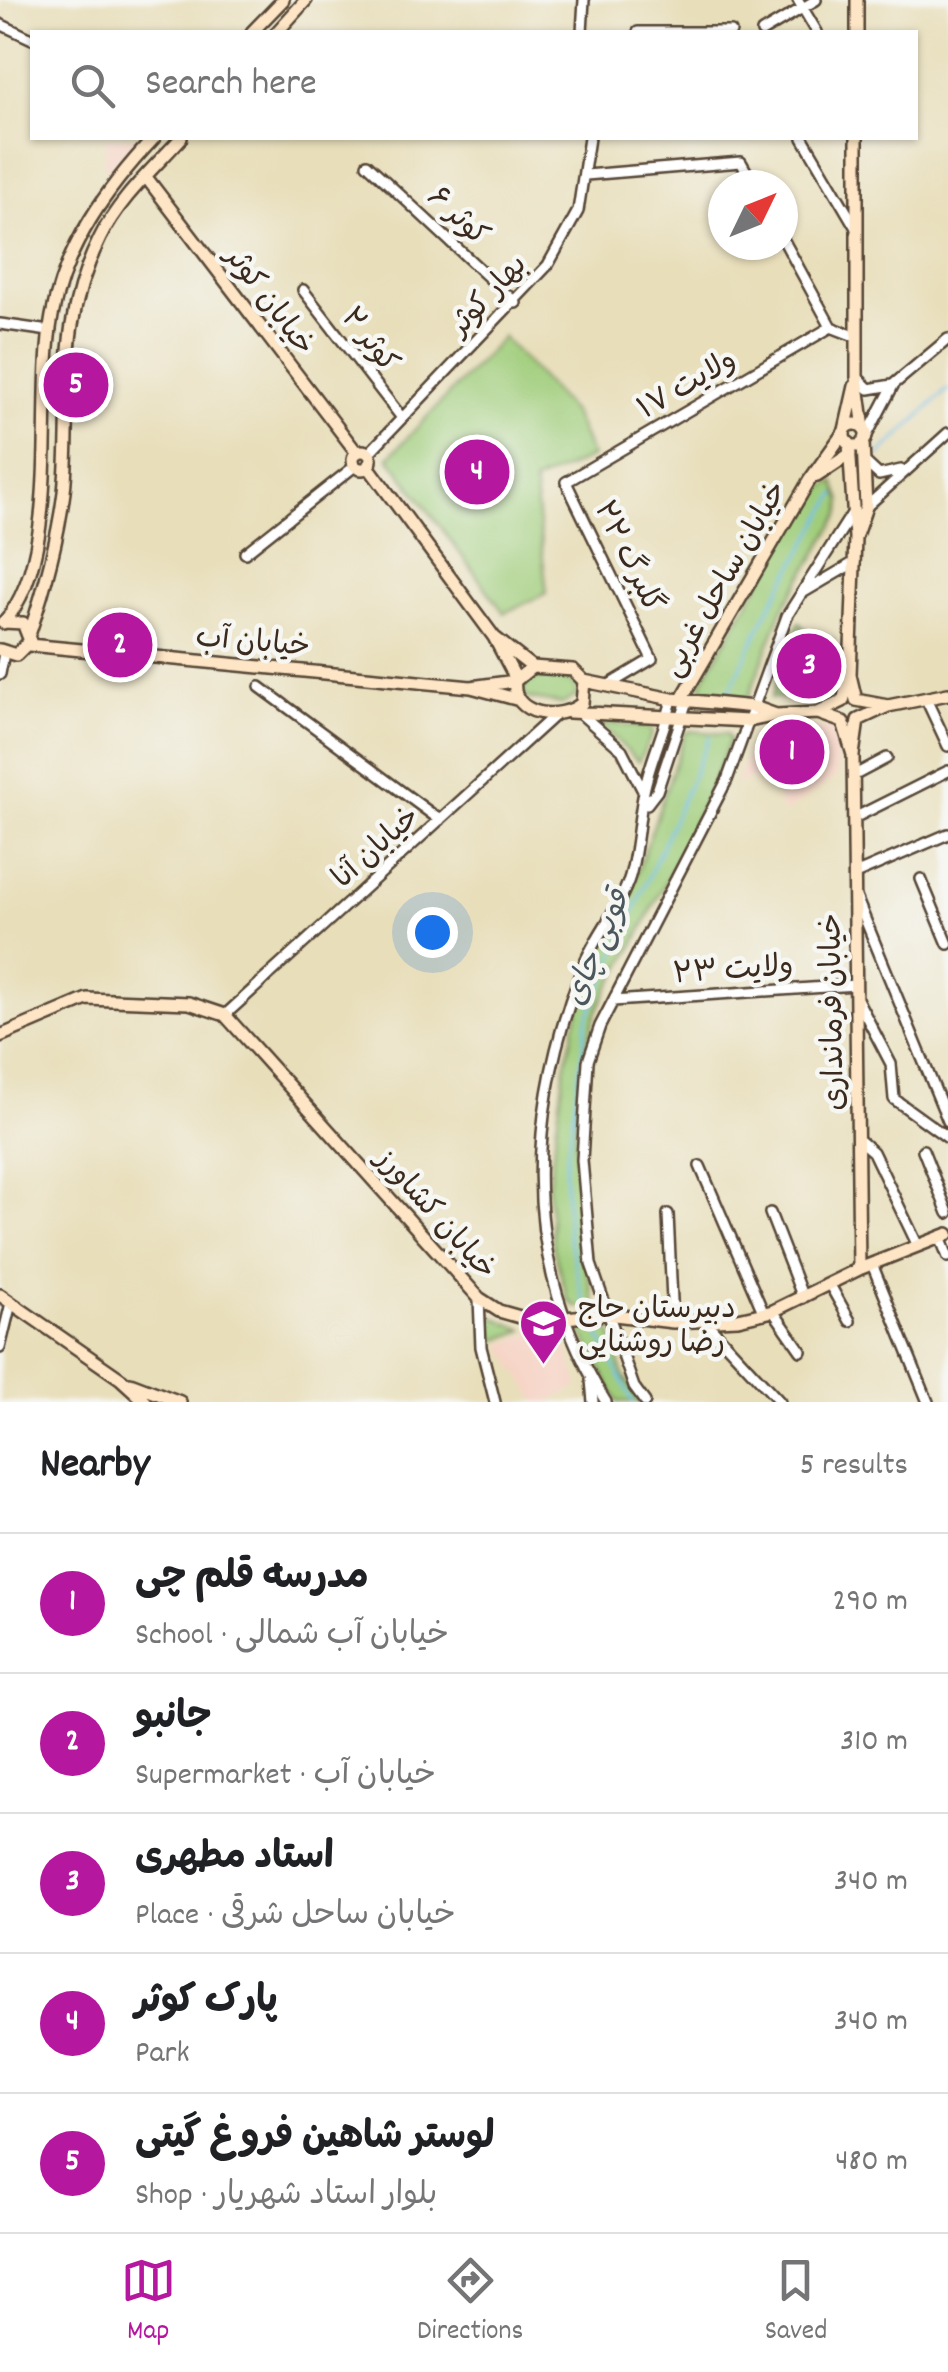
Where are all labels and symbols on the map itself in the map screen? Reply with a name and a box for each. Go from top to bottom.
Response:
north arrow [708,170,798,260]
street label: کوثر ۶ [415,178,496,258]
street label: خیابان کوثر [210,237,323,366]
street label: بهار کوثر [439,247,539,350]
street label: کوثر ۲ [328,300,407,384]
street label: ولایت ۱۷ [631,341,746,432]
pin: 5 [44,348,108,422]
pin: 4 [444,434,510,510]
street label: خیابان ساحل غربی [653,474,800,686]
street label: گلبرگ ۲۲ [580,495,672,621]
pin: 2 [88,608,152,682]
street label: خیابان آب [194,618,312,671]
pin: 3 [776,628,842,704]
pin: 1 [760,714,824,790]
street label: خیابان آنا [324,798,432,901]
water label: قوبی چای [555,881,646,1014]
your location [407,907,458,958]
street label: خیابان فرمانداری [812,913,859,1111]
street label: ولایت ۲۳ [672,947,795,998]
street label: خیابان کشاورز [361,1139,504,1291]
place label: دبیرستان حاج رضا روشنایی [578,1290,736,1367]
school or university icon: دبیرستان حاج رضا روشنایی [517,1298,569,1366]

